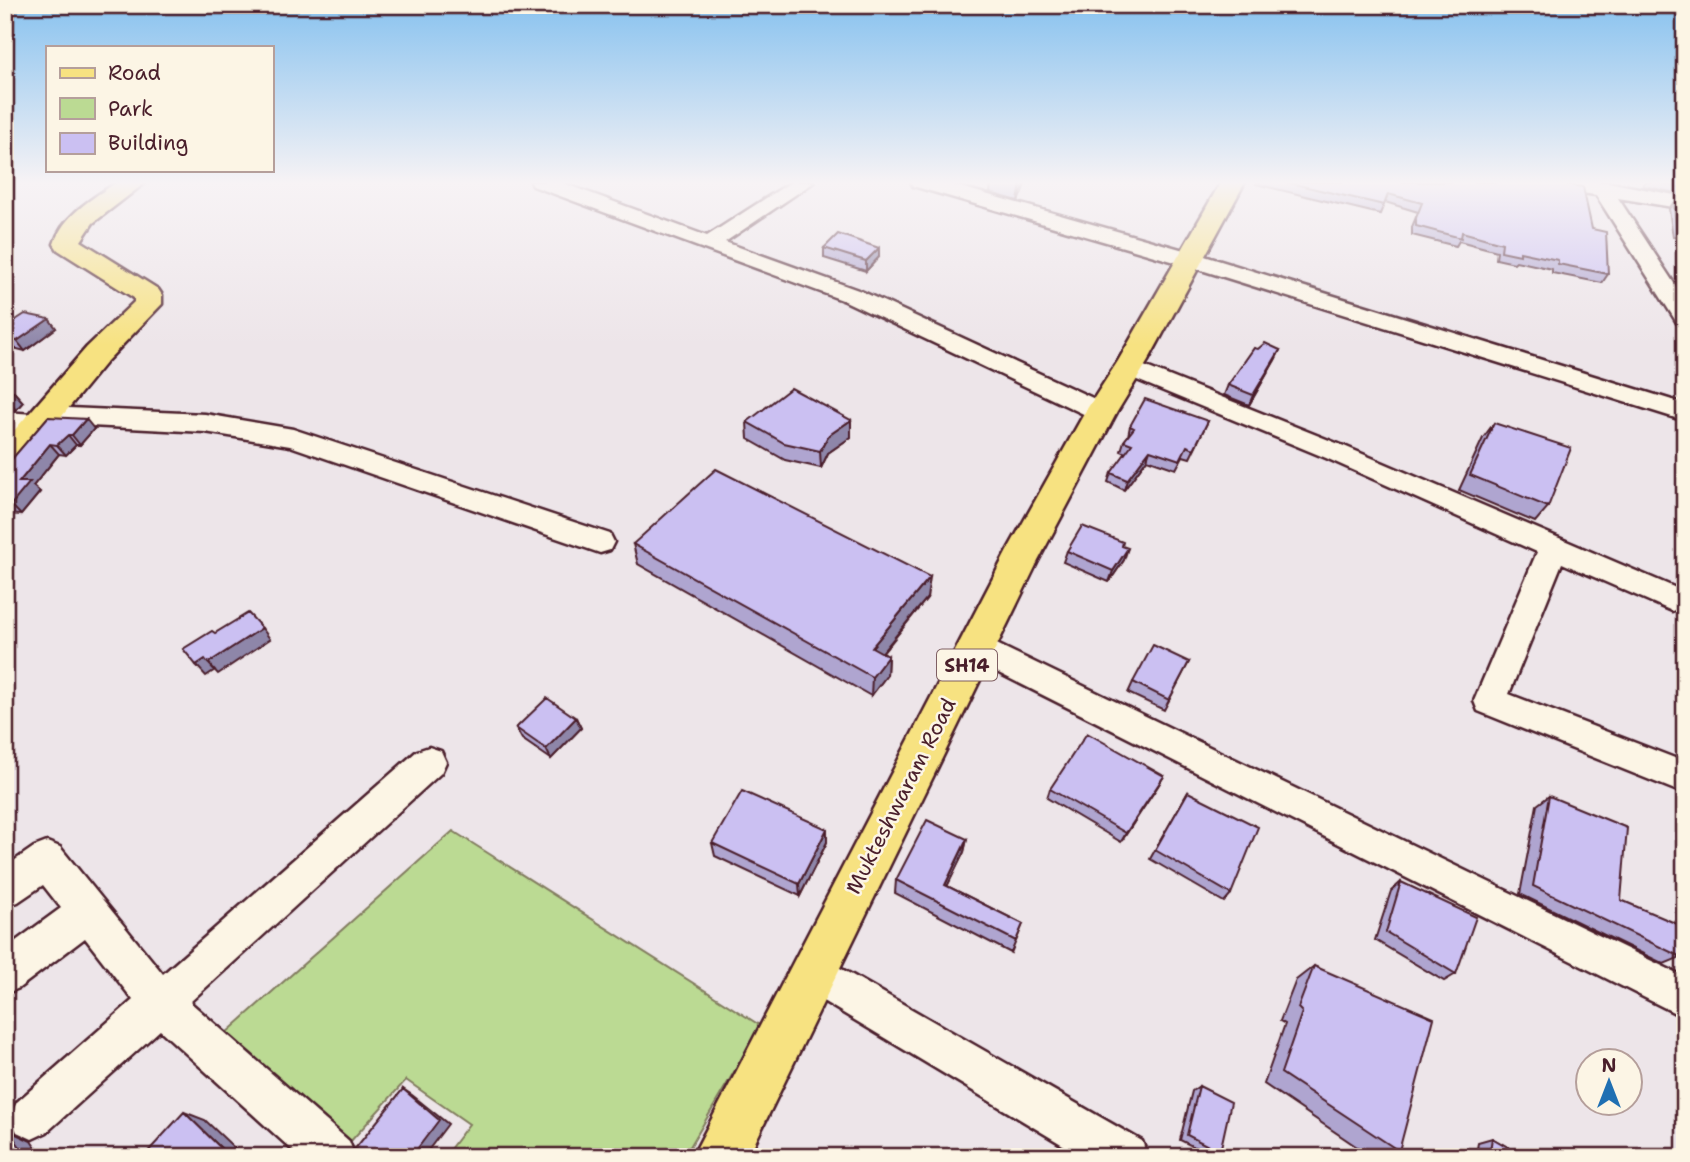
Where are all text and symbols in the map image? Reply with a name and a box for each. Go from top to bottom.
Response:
legend [46,46,273,172]
text: Road [108,59,161,87]
text: Park [108,95,153,123]
text: Building [108,129,188,157]
road number: SH14 [937,650,997,680]
street label: Mukteshwaram Road [839,693,963,899]
north arrow [1574,1046,1644,1116]
text: N [1601,1053,1617,1078]

